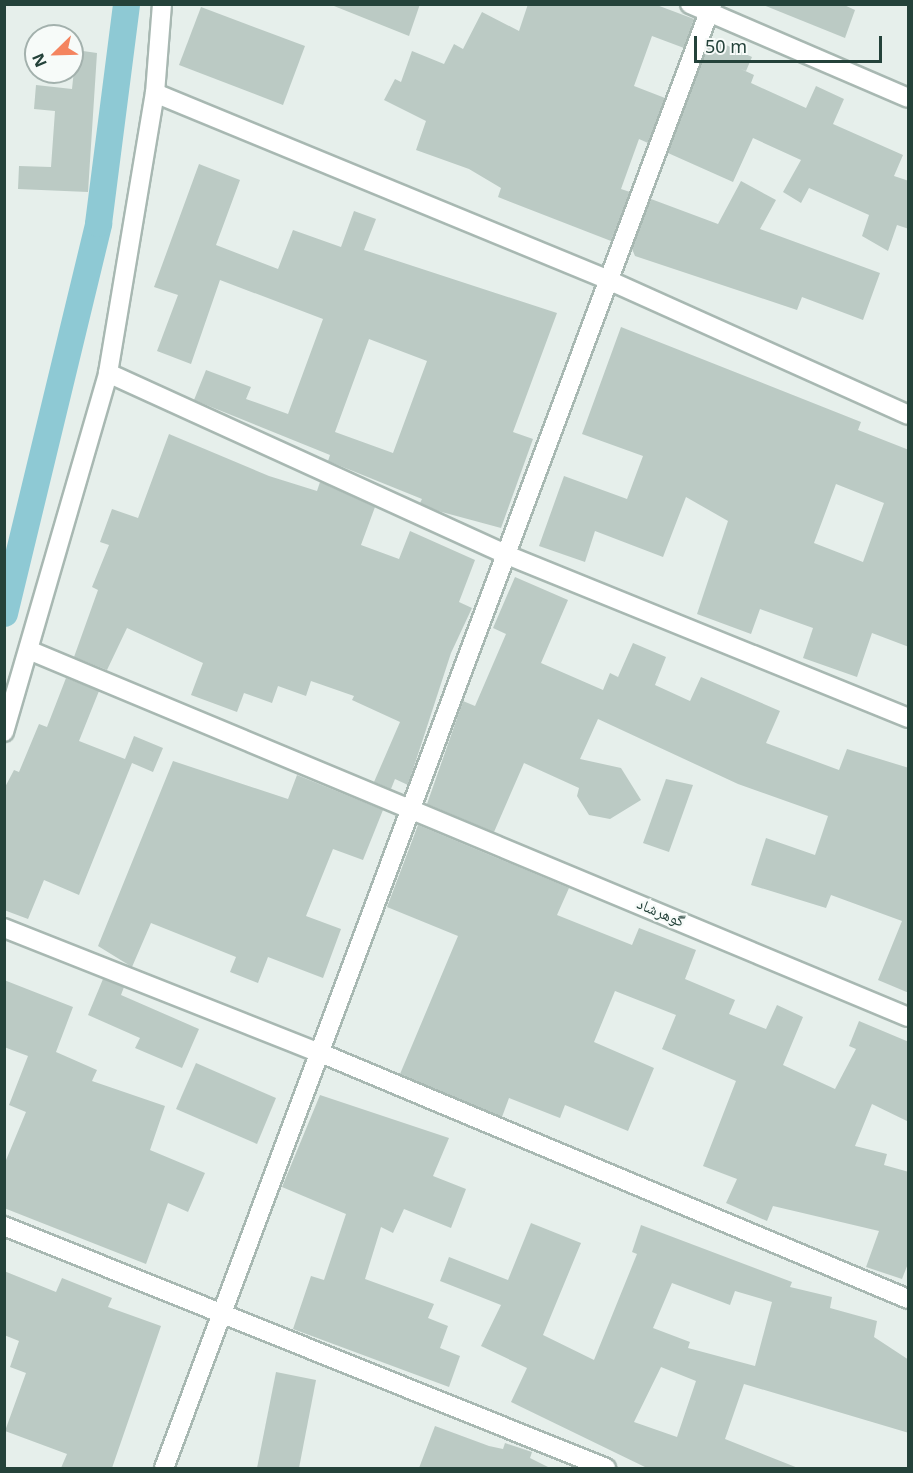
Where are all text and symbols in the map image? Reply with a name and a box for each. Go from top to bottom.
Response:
north arrow [24,24,84,84]
scale bar [697,24,884,62]
text: 50 m [705,34,747,58]
text: N [27,50,52,71]
street label: گوهرشاد [634,893,688,931]

